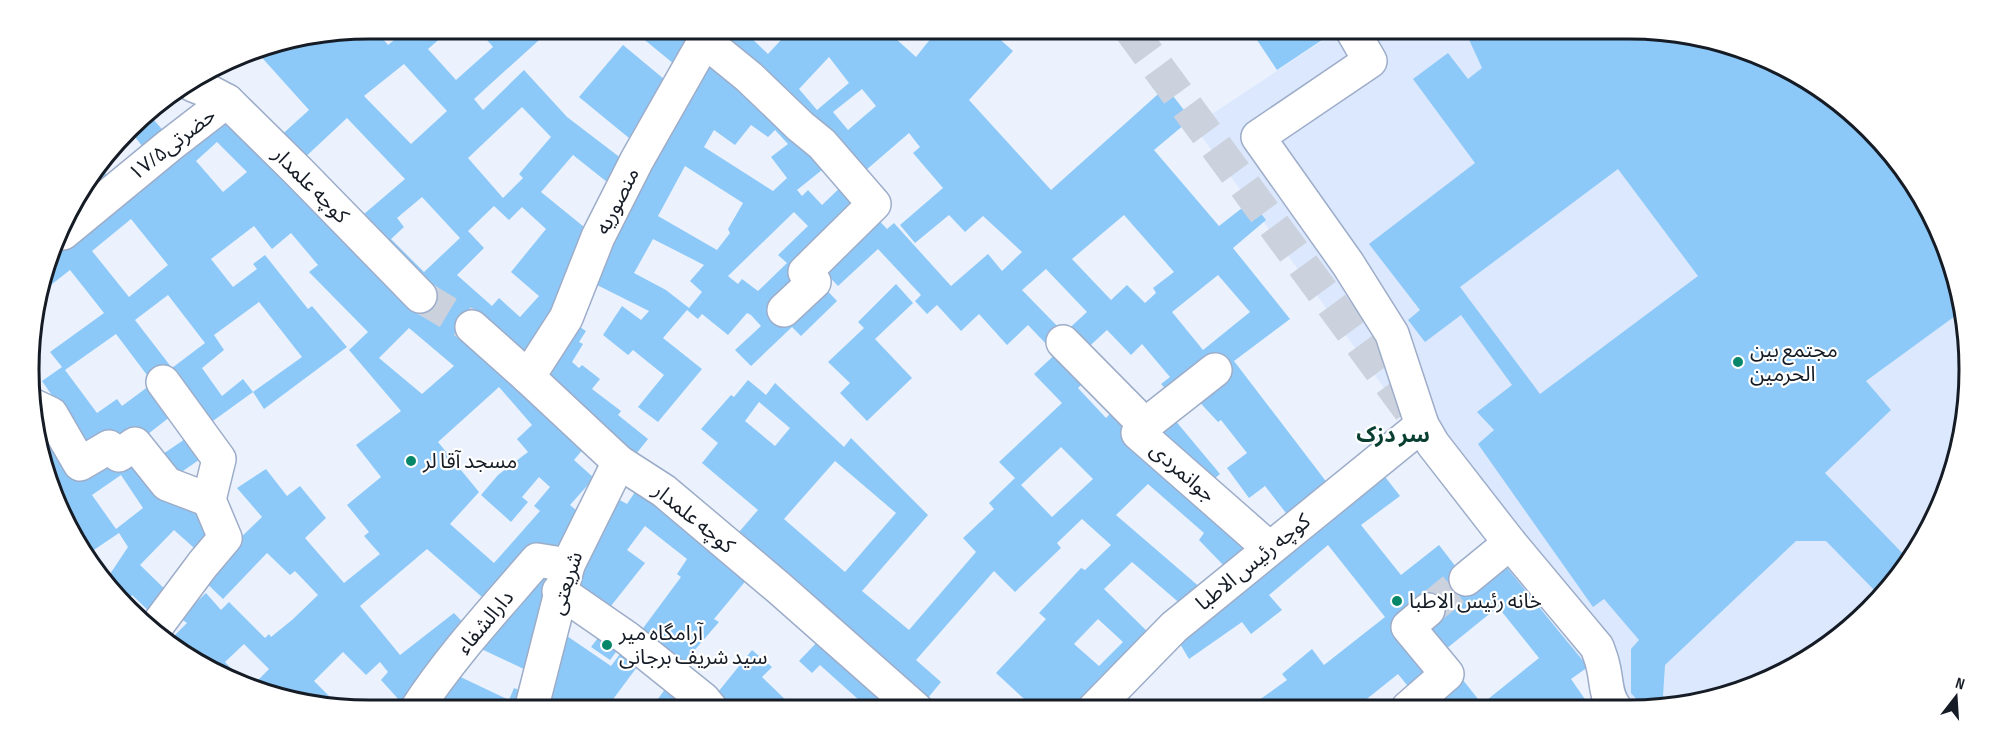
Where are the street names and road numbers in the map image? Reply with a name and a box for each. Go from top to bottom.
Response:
street label: حضرتی۱۷/۵ [124,103,221,186]
street label: کوچه علمدار [267,141,354,229]
street label: منصوریه [590,164,645,239]
street label: جوانمردی [1145,437,1221,508]
street label: کوچه علمدار [647,477,740,559]
street label: کوچه رئیس الاطبا [1191,508,1316,616]
street label: شریعتی [545,549,588,618]
street label: دارالشفاء [451,585,519,659]

